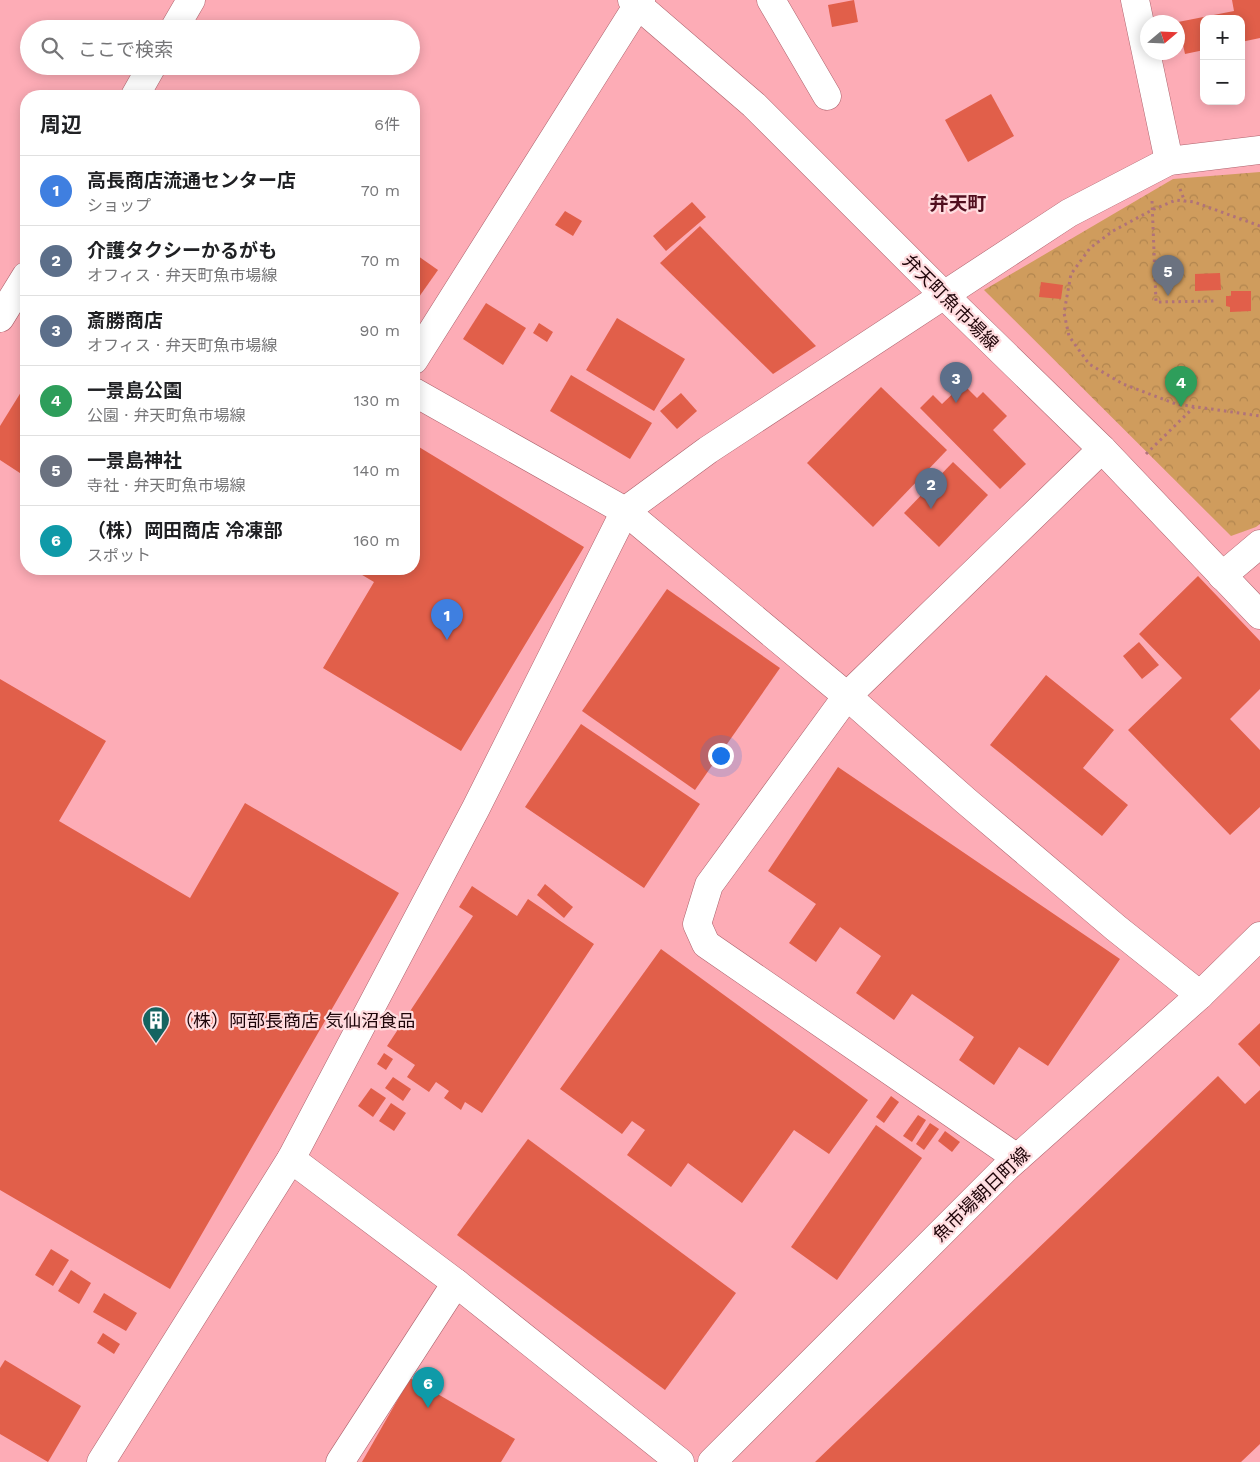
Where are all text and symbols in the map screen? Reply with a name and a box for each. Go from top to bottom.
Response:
north arrow [1140,15,1185,60]
map controls [1200,15,1245,105]
button: + [1200,15,1245,60]
search box [20,20,420,75]
icon: search [38,34,66,62]
text: ここで検索 [78,38,173,61]
button: − [1200,60,1245,105]
text: 周辺 [40,112,82,137]
text: 6件 [374,115,400,134]
text: 高長商店流通センター店 [87,169,296,192]
text: 1 [53,181,59,200]
text: 70 m [361,181,400,200]
district label: 弁天町 [929,192,987,215]
text: ショップ [87,196,151,215]
text: 介護タクシーかるがも [87,239,277,262]
street label: 弁天町魚市場線 [899,250,1003,354]
text: 2 [51,251,61,270]
text: 70 m [361,251,400,270]
pin: 5 [1152,255,1184,296]
text: オフィス · 弁天町魚市場線 [87,266,277,285]
text: 斎勝商店 [87,309,163,332]
text: 3 [51,321,61,340]
text: 90 m [359,321,400,340]
text: オフィス · 弁天町魚市場線 [87,336,277,355]
pin: 3 [940,362,972,403]
pin: 4 [1165,366,1197,407]
text: 一景島公園 [87,379,182,402]
text: 4 [51,391,61,410]
text: 130 m [354,391,400,410]
text: 公園 · 弁天町魚市場線 [87,406,246,425]
text: 一景島神社 [87,449,182,472]
text: 5 [51,461,61,480]
text: 140 m [353,461,400,480]
pin: 2 [915,468,947,509]
text: 寺社 · 弁天町魚市場線 [87,476,246,495]
text: （株）岡田商店 冷凍部 [87,519,282,542]
text: 6 [51,531,61,550]
text: 160 m [353,531,400,550]
text: スポット [87,546,151,565]
pin: 1 [431,599,463,640]
your location [708,743,734,769]
building icon: （株）阿部長商店 気仙沼食品 [141,1005,171,1044]
place label: （株）阿部長商店 気仙沼食品 [175,1010,415,1031]
street label: 魚市場朝日町線 [928,1143,1034,1245]
pin: 6 [412,1367,444,1408]

